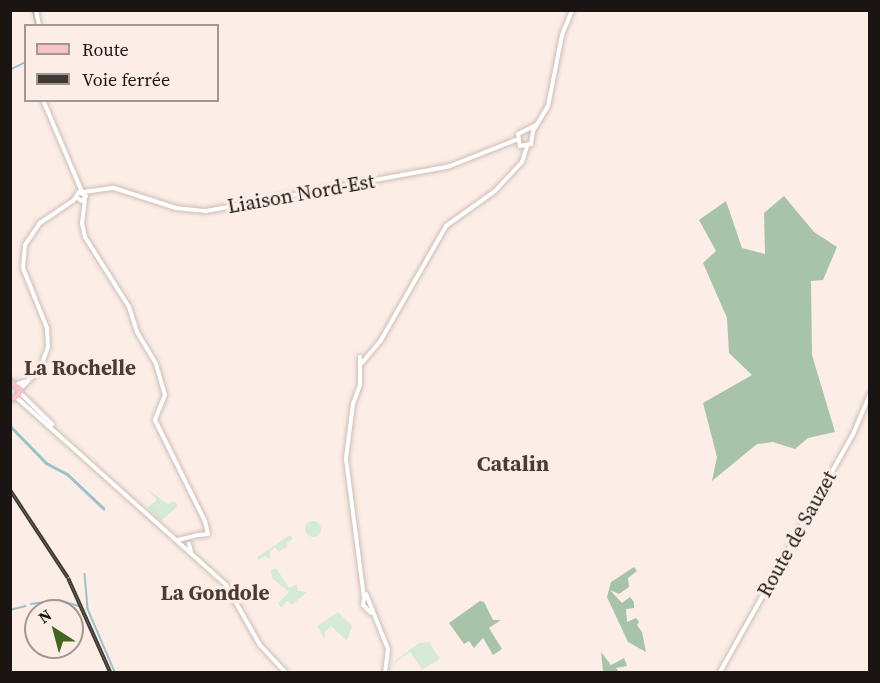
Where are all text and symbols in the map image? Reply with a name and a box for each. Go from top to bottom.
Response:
legend [24,24,219,102]
text: Route [82,37,129,62]
text: Voie ferrée [82,67,170,92]
street label: Liaison Nord-Est [226,169,376,219]
district label: La Rochelle [24,355,136,381]
district label: Catalin [477,451,549,477]
street label: Route de Sauzet [752,467,842,601]
district label: La Gondole [161,580,269,606]
north arrow [24,599,84,659]
text: N [33,604,56,628]

